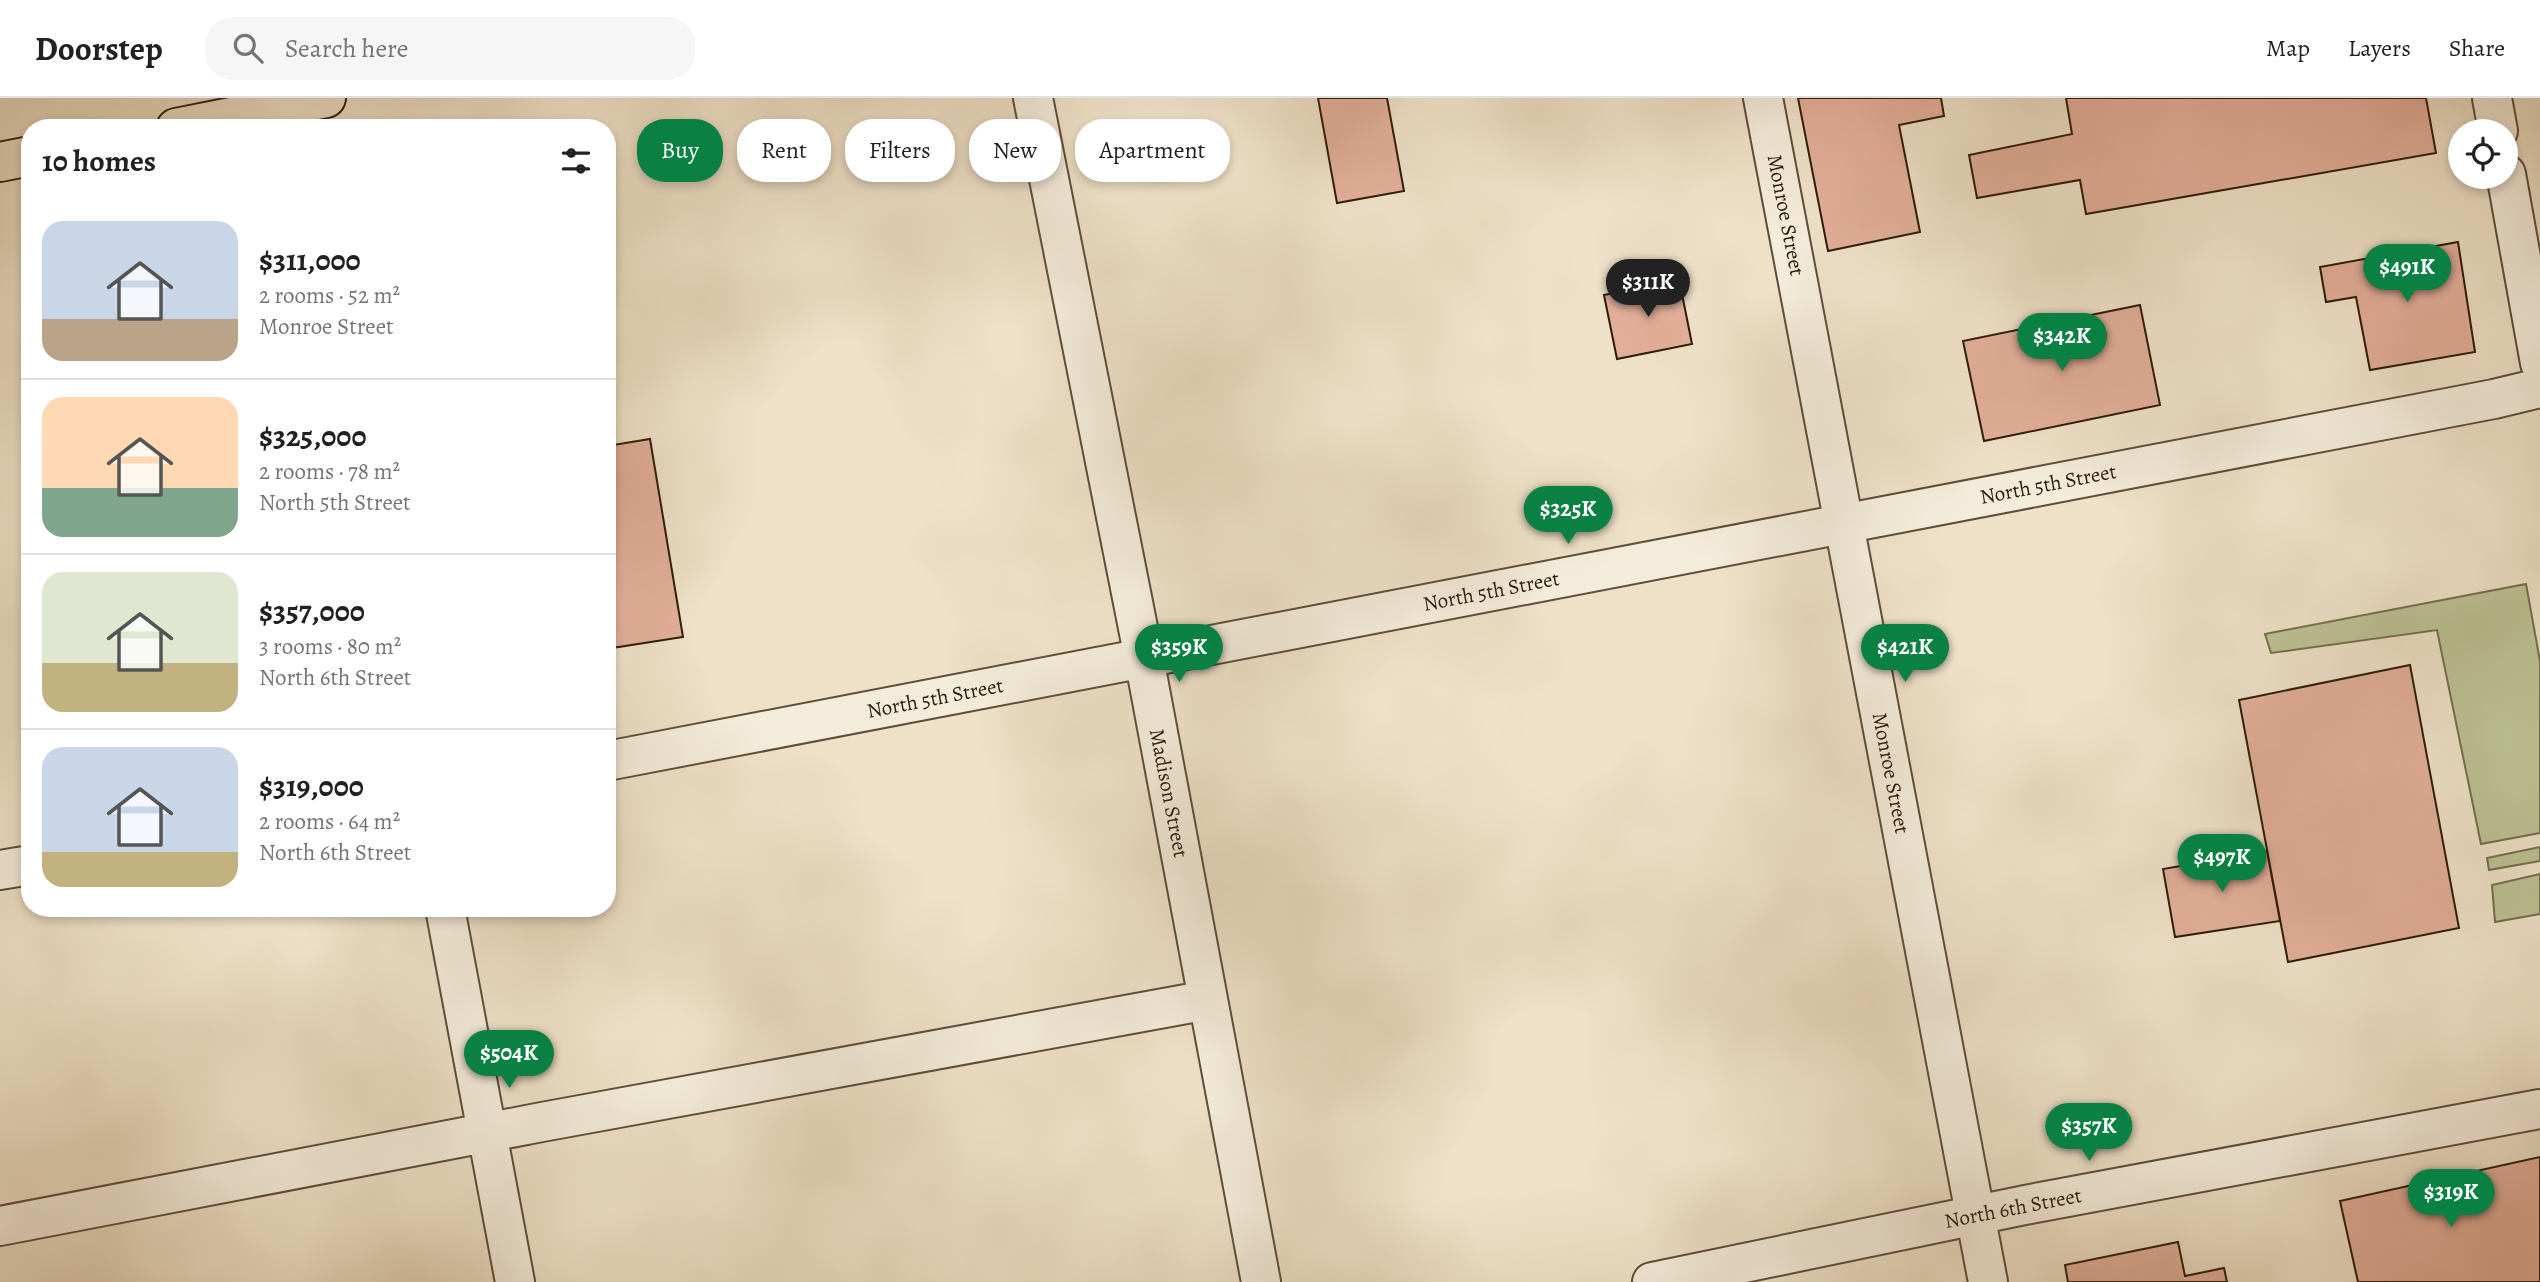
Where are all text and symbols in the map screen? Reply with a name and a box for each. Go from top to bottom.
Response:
search box [205,17,695,80]
text: Doorstep [35,26,163,71]
icon: search [229,29,267,67]
text: Search here [285,31,408,66]
text: Map [2266,32,2310,64]
text: Layers [2348,32,2411,64]
text: Share [2449,32,2505,64]
chip: Buy [637,119,723,182]
chip: Rent [737,119,831,182]
chip: Filters [845,119,955,182]
chip: New [969,119,1061,182]
chip: Apartment [1075,119,1230,182]
map controls [2448,119,2518,189]
button: locate [2448,119,2518,189]
text: 10 homes [42,141,156,181]
icon: filters [557,142,595,180]
street label: Monroe Street [1761,152,1811,278]
text: $311,000 [259,240,361,280]
pin: $491K [2358,244,2456,304]
icon: home [98,249,182,333]
text: $491K [2379,251,2435,282]
pin: $311K [1599,260,1697,319]
text: $311K [1622,266,1674,297]
text: 2 rooms · 52 m² [259,280,400,311]
text: Monroe Street [259,311,394,342]
pin: $342K [2013,314,2111,373]
text: $342K [2033,320,2091,351]
text: $325,000 [259,416,367,456]
icon: home [98,425,182,509]
text: 2 rooms · 78 m² [259,456,400,487]
street label: North 5th Street [1977,457,2119,511]
pin: $325K [1519,486,1617,546]
text: North 5th Street [259,487,411,518]
text: $325K [1540,493,1596,524]
street label: North 5th Street [1420,564,1562,618]
text: $357,000 [259,591,365,631]
icon: home [98,600,182,684]
pin: $359K [1130,624,1228,684]
pin: $421K [1856,624,1954,684]
text: 3 rooms · 80 m² [259,631,401,662]
text: $359K [1151,631,1207,662]
text: $421K [1877,631,1933,662]
text: North 6th Street [259,662,411,693]
street label: North 5th Street [864,671,1006,725]
street label: Monroe Street [1866,710,1916,836]
street label: Madison Street [1143,726,1195,860]
text: $319,000 [259,766,364,806]
icon: home [98,775,182,859]
text: 2 rooms · 64 m² [259,806,400,837]
pin: $497K [2173,834,2271,894]
text: North 6th Street [259,837,411,868]
text: $497K [2193,841,2251,872]
pin: $504K [460,1030,558,1090]
text: $504K [480,1037,538,1068]
pin: $357K [2040,1104,2138,1163]
text: $357K [2061,1110,2117,1141]
pin: $319K [2402,1170,2500,1229]
text: $319K [2424,1176,2478,1207]
street label: North 6th Street [1942,1181,2084,1235]

